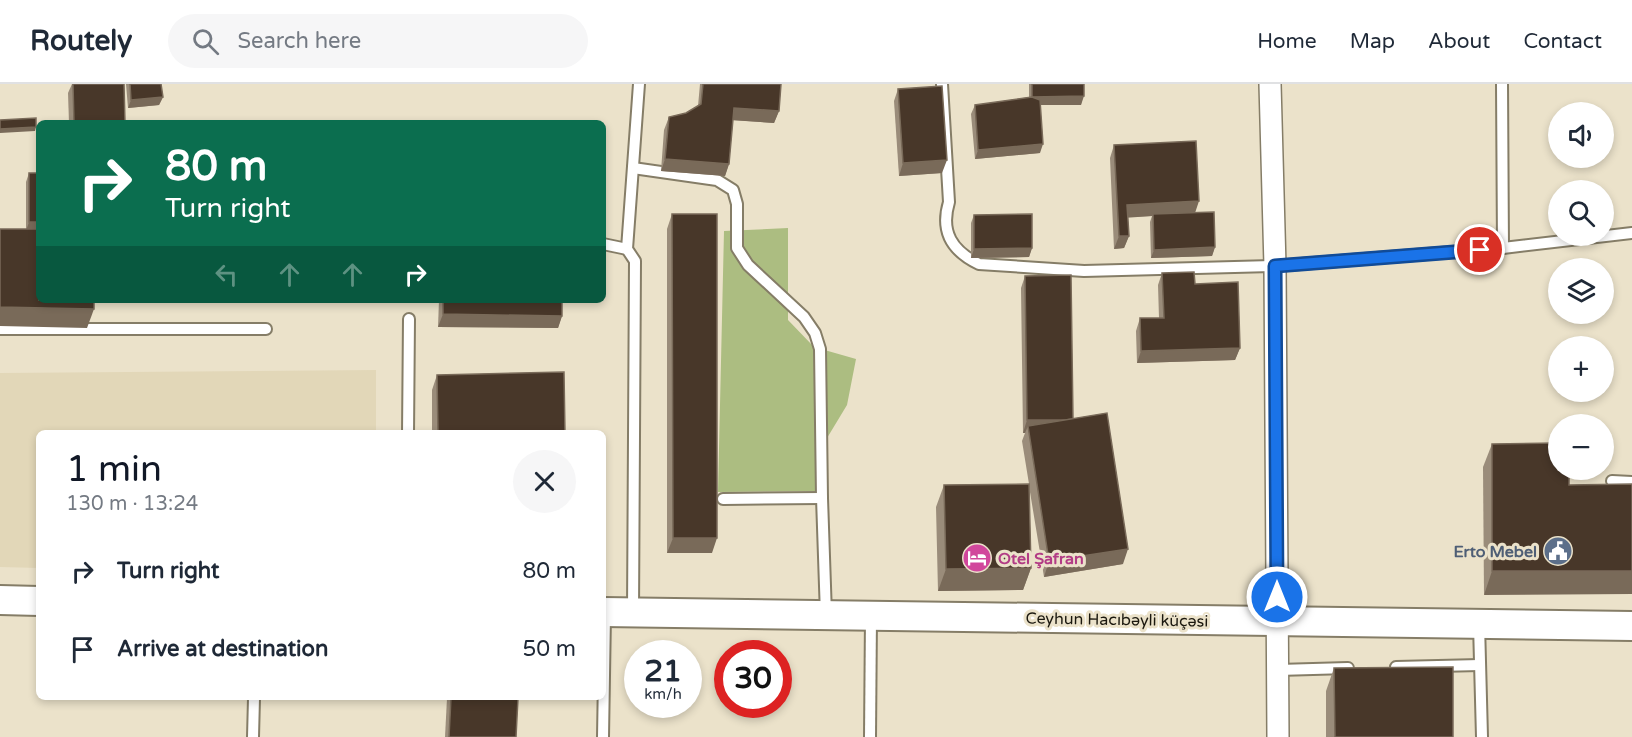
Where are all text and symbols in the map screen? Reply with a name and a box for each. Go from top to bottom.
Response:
search box [168,14,588,68]
text: Routely [30,24,132,58]
icon: search [189,25,222,58]
text: Search here [237,28,361,54]
text: Home [1257,29,1317,54]
text: Map [1350,29,1395,54]
text: About [1428,29,1490,54]
text: Contact [1523,29,1602,54]
map controls [1548,102,1614,480]
button: sound [1548,102,1614,168]
text: 80 m [165,141,267,192]
icon: right [66,144,144,222]
button: search [1548,180,1614,246]
text: Turn right [165,192,291,225]
pin [1454,224,1505,275]
icon: arrive [1463,233,1496,266]
icon: left [210,258,243,291]
icon: ahead [273,258,306,291]
icon: ahead [336,258,369,291]
icon: right [399,258,432,291]
button: layers [1548,258,1614,324]
button: + [1548,336,1614,402]
button: − [1548,414,1614,480]
text: 1 min [66,448,162,491]
button: close [513,450,576,513]
text: 130 m · 13:24 [66,492,198,516]
public building icon: Erto Mebel [1542,535,1574,567]
hotel icon: Otel Şafran [961,542,993,574]
place label: Erto Mebel [1453,542,1537,562]
place label: Otel Şafran [998,549,1084,569]
icon: right [66,555,99,588]
text: Turn right [117,558,219,584]
text: 80 m [522,558,576,584]
position arrow [1245,565,1309,629]
street label: Ceyhun Hacıbəyli küçəsi [1025,608,1209,632]
icon: arrive [66,633,99,666]
text: Arrive at destination [117,636,328,662]
text: 50 m [522,636,576,662]
speed limit sign: 30 [714,640,792,718]
text: 21 [644,653,682,690]
text: km/h [644,685,682,703]

